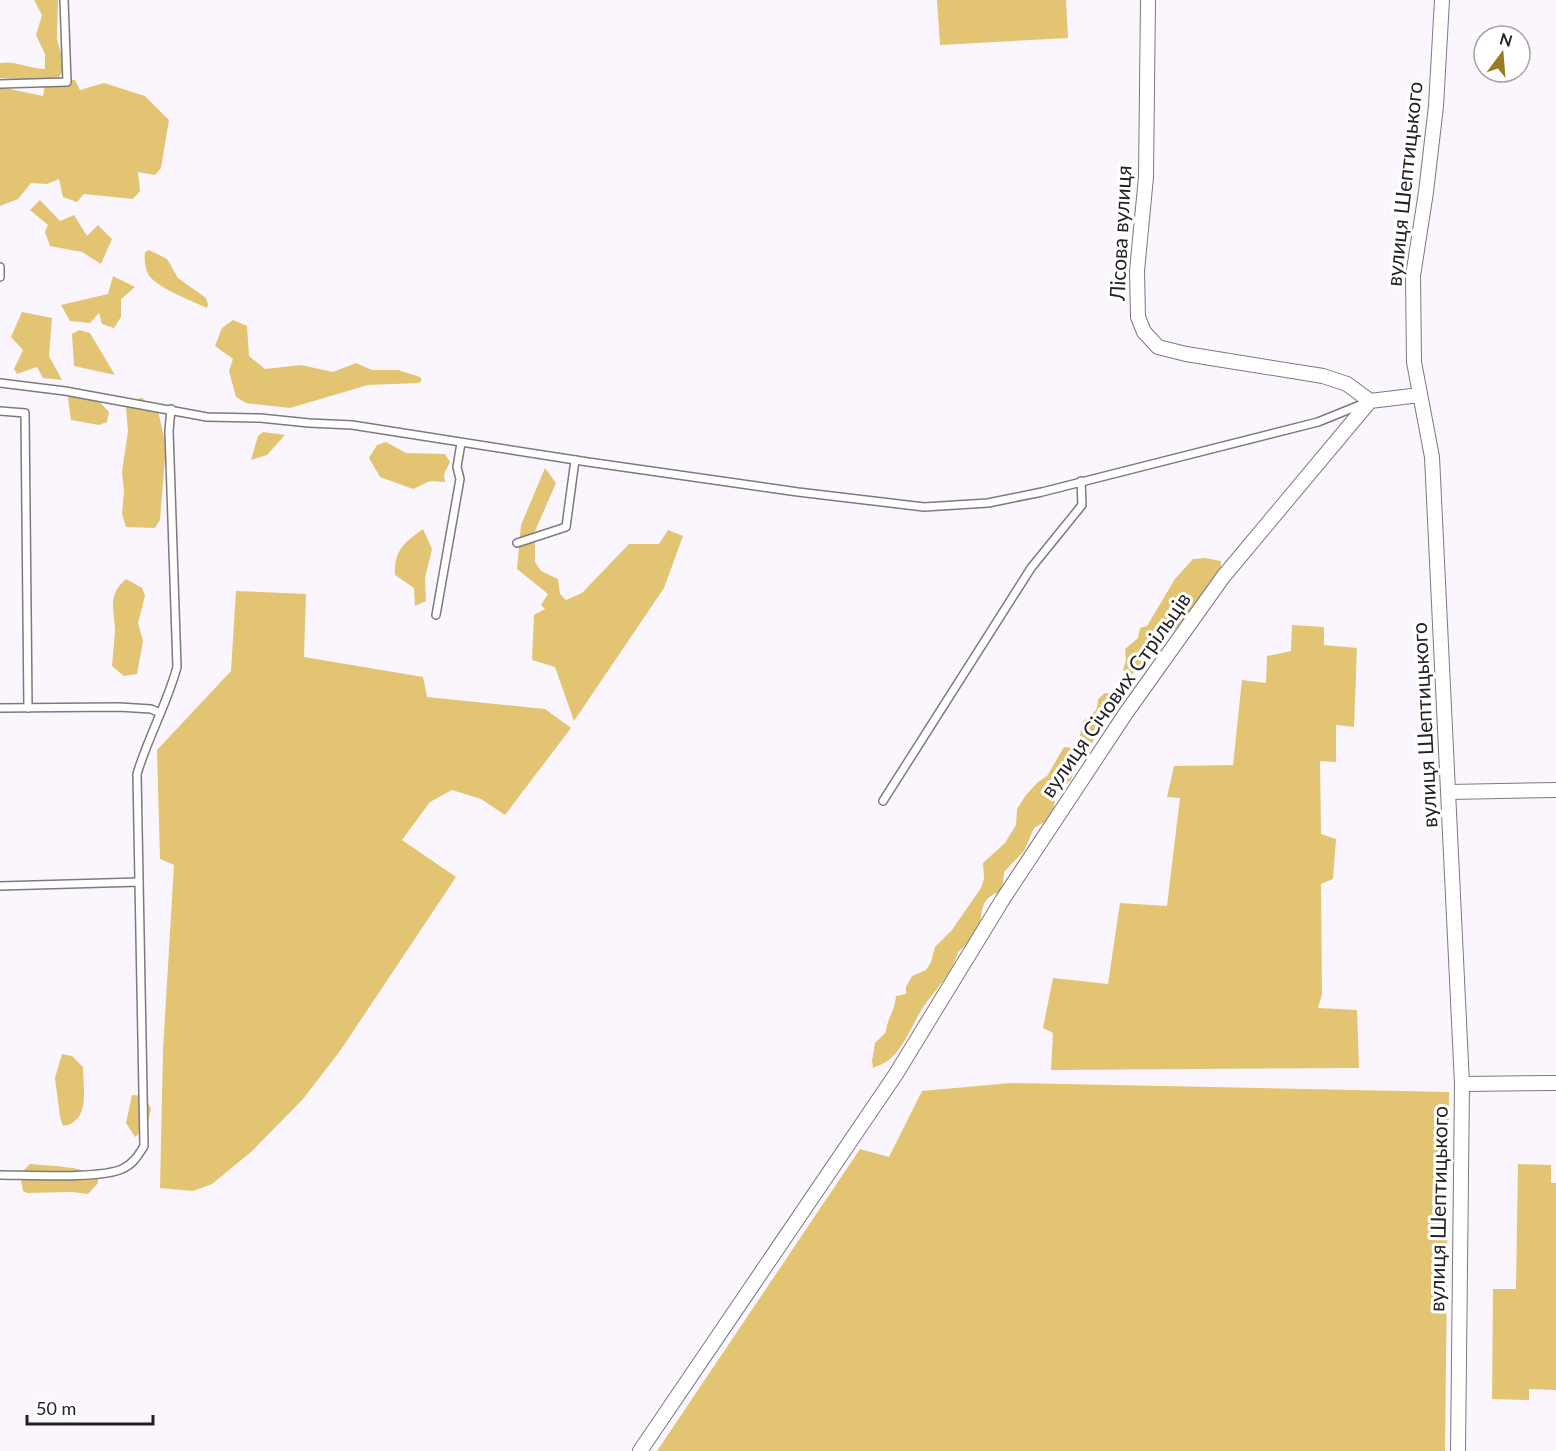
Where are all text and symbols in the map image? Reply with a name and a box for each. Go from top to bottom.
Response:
north arrow [1472,24,1532,84]
text: N [1498,28,1515,50]
street label: вулиця Шептицького [1380,80,1427,288]
street label: Лісова вулиця [1103,165,1136,302]
street label: вулиця Січових Стрільців [1034,587,1195,801]
street label: вулиця Шептицького [1406,622,1441,829]
street label: вулиця Шептицького [1423,1106,1452,1312]
scale bar [27,1388,153,1426]
text: 50 m [36,1397,76,1419]

